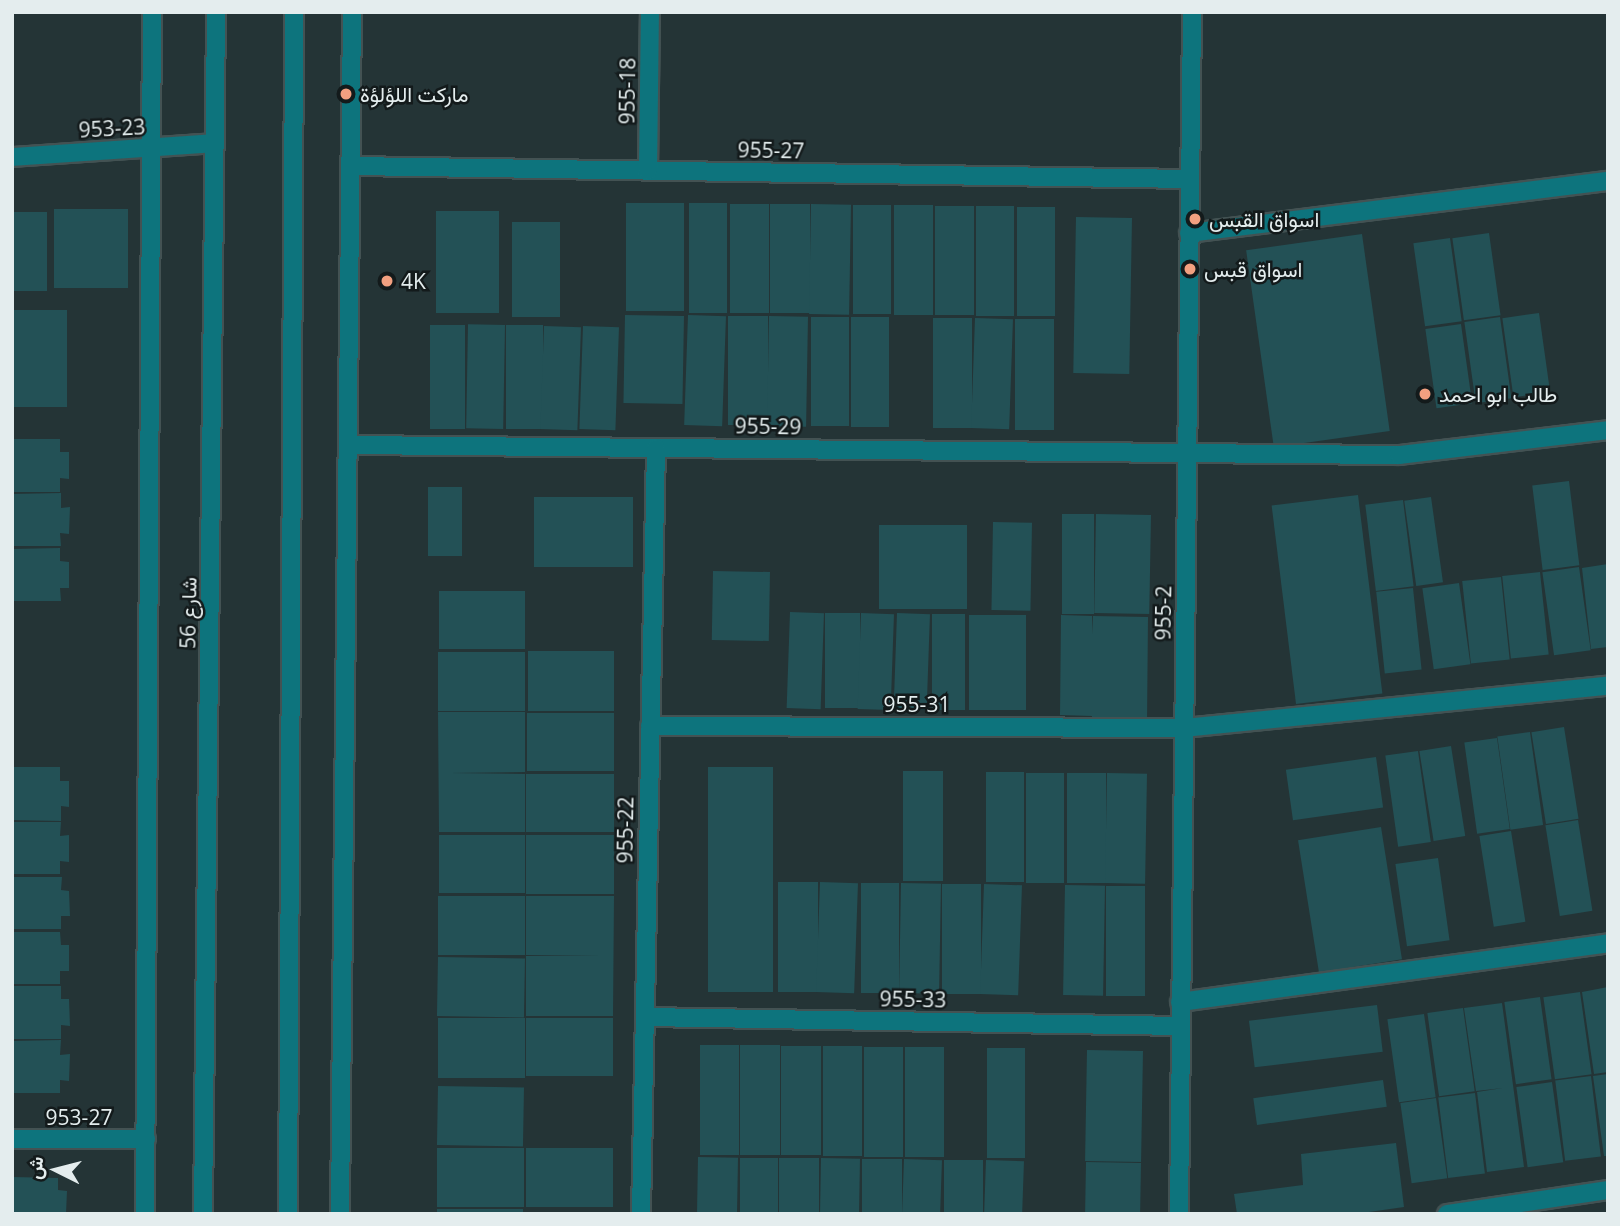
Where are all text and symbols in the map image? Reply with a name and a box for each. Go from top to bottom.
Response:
street label: 955-18 [614,57,640,125]
place label: ماركت اللؤلؤة [360,81,468,107]
marker: ماركت اللؤلؤة [338,86,354,102]
street label: 953-23 [78,114,146,142]
street label: 955-27 [737,137,805,163]
place label: اسواق القبس [1209,206,1319,232]
marker: اسواق القبس [1187,211,1203,227]
place label: اسواق قبس [1204,256,1302,282]
marker: اسواق قبس [1182,261,1198,277]
place label: 4K [401,268,426,294]
marker: 4K [379,273,395,289]
place label: طالب ابو احمد [1439,381,1557,407]
marker: طالب ابو احمد [1417,386,1433,402]
street label: 955-29 [734,413,802,439]
street label: شارع 56 [175,577,201,649]
street label: 955-2 [1150,585,1176,641]
street label: 955-31 [884,691,950,717]
street label: 955-22 [612,796,638,864]
street label: 955-33 [879,986,947,1012]
street label: 953-27 [46,1104,112,1130]
north arrow [21,1135,91,1205]
text: ش [21,1155,49,1181]

